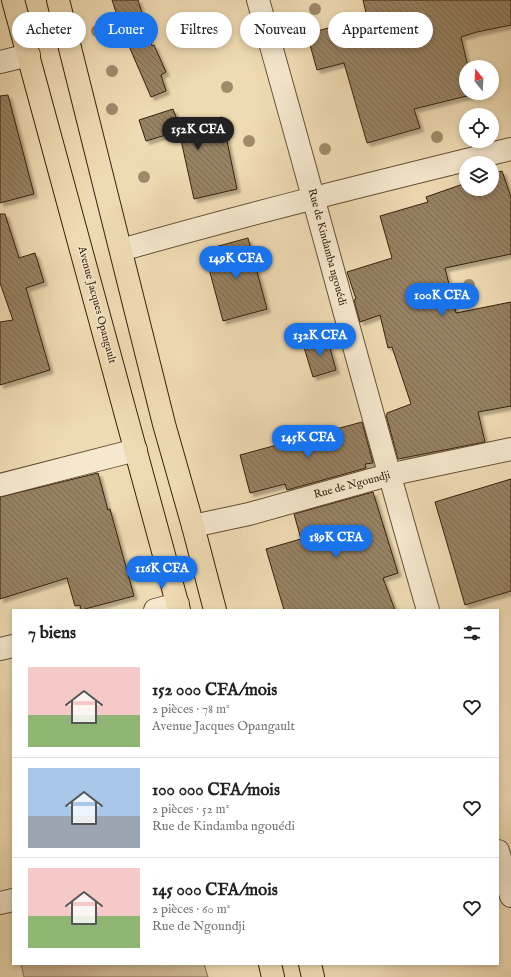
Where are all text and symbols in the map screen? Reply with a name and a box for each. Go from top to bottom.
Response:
chip: Acheter [12,12,86,48]
chip: Louer [94,12,158,48]
chip: Filtres [166,12,232,48]
chip: Nouveau [240,12,320,48]
chip: Appartement [328,12,433,48]
north arrow [459,60,499,100]
map controls [459,60,499,196]
button: locate [459,108,499,148]
pin: 152K CFA [157,117,239,151]
text: 152K CFA [171,121,225,138]
button: layers [459,156,499,196]
street label: Rue de Kindamba ngouédi [305,187,349,307]
street label: Avenue Jacques Opangault [74,244,119,365]
pin: 149K CFA [195,246,277,280]
text: 149K CFA [208,250,264,267]
pin: 100K CFA [401,283,483,317]
text: 100K CFA [414,287,470,304]
pin: 132K CFA [279,323,361,357]
text: 132K CFA [293,327,347,344]
pin: 145K CFA [267,425,349,459]
text: 145K CFA [281,429,335,446]
street label: Rue de Ngoundji [312,468,392,502]
pin: 189K CFA [295,525,377,559]
text: 189K CFA [309,529,363,546]
pin: 116K CFA [121,556,203,590]
text: 116K CFA [135,560,189,577]
icon: filters [461,622,483,644]
text: 7 biens [28,623,76,644]
text: 152 000 CFA/mois [152,680,277,701]
icon: home [60,683,108,731]
icon: heart [461,696,483,718]
text: 2 pièces · 78 m² [152,701,230,718]
text: Avenue Jacques Opangault [152,718,295,735]
text: 100 000 CFA/mois [152,780,280,801]
icon: home [60,784,108,832]
icon: heart [461,797,483,819]
text: 2 pièces · 52 m² [152,801,229,818]
text: Rue de Kindamba ngouédi [152,818,295,835]
text: 145 000 CFA/mois [152,880,278,901]
icon: home [60,884,108,932]
icon: heart [461,897,483,919]
text: 2 pièces · 60 m² [152,901,230,918]
text: Rue de Ngoundji [152,918,245,935]

